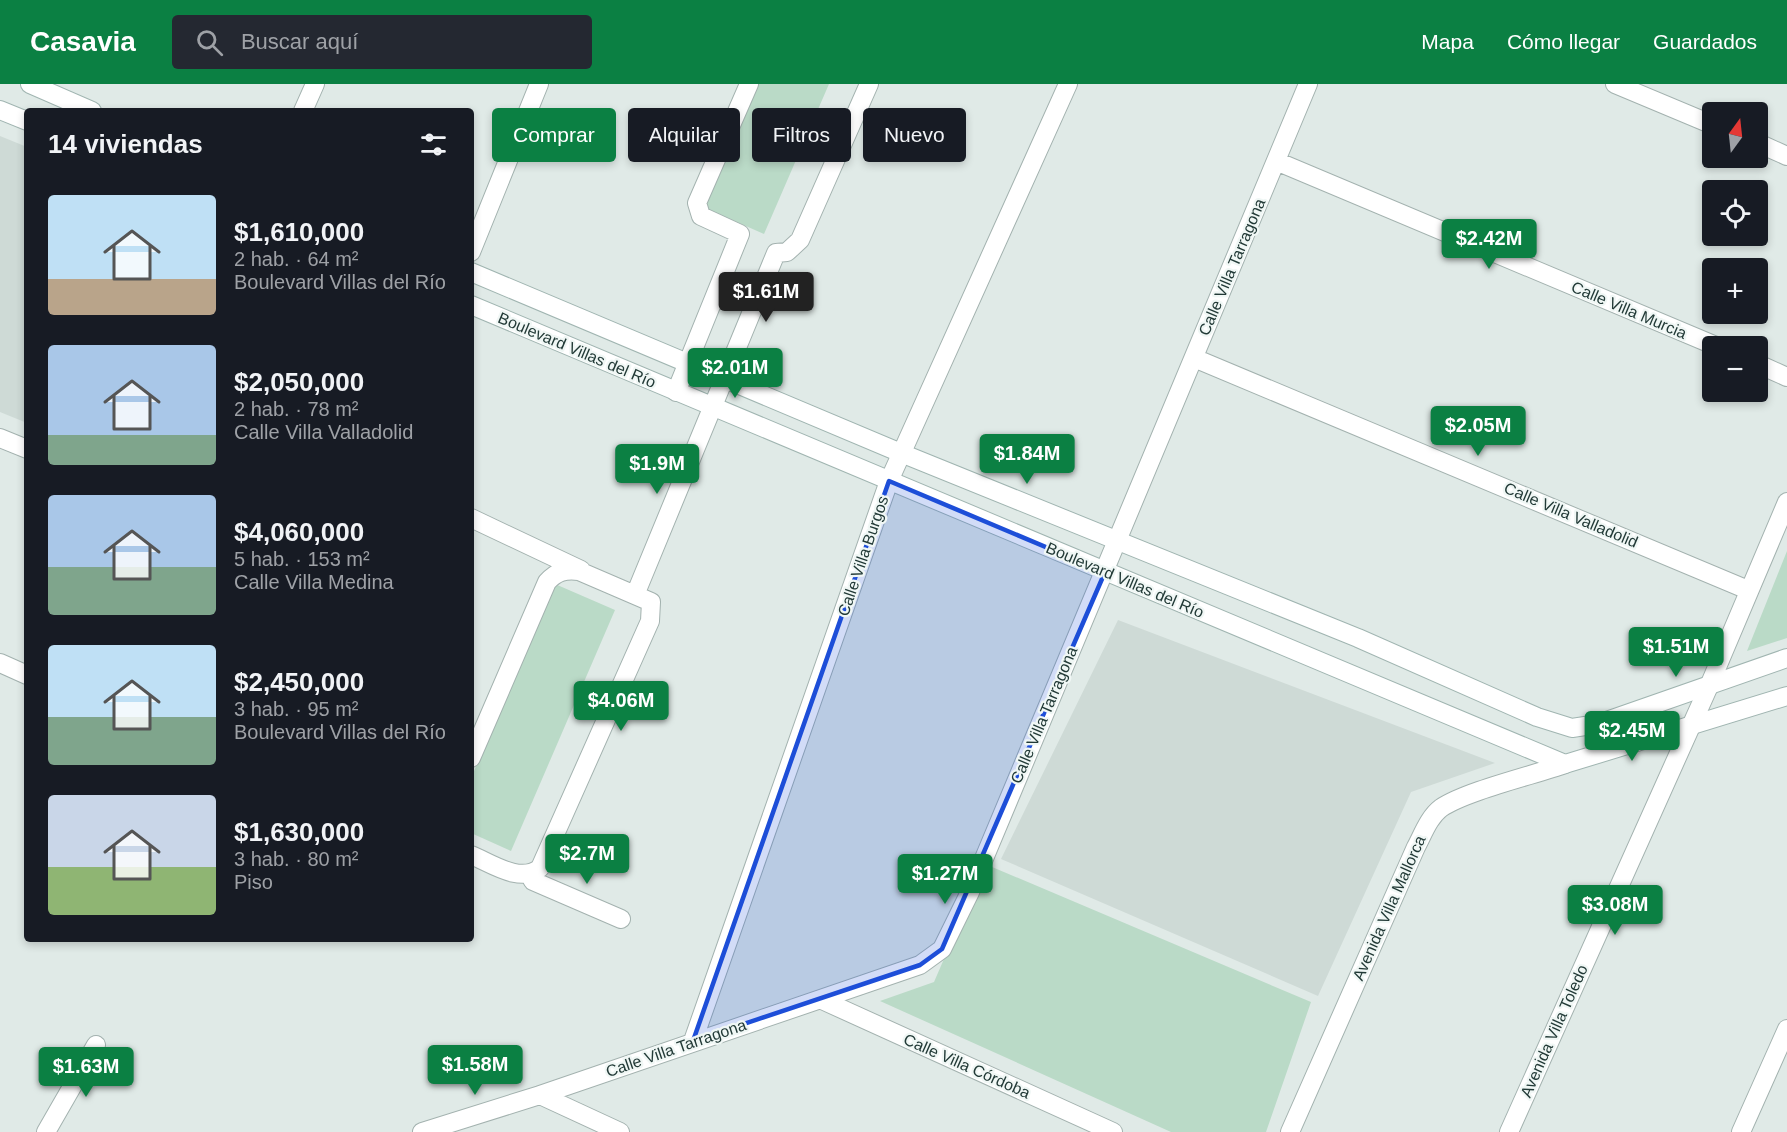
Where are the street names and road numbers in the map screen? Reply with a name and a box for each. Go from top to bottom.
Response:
street label: Calle Villa Tarragona [1195,196,1269,338]
street label: Calle Villa Murcia [1569,278,1689,342]
street label: Boulevard Villas del Río [496,309,658,391]
street label: Calle Villa Valladolid [1502,479,1640,551]
street label: Calle Villa Burgos [834,494,892,618]
street label: Boulevard Villas del Río [1044,539,1206,621]
street label: Calle Villa Tarragona [1007,644,1081,786]
street label: Avenida Villa Mallorca [1349,833,1429,983]
street label: Avenida Villa Toledo [1517,962,1591,1100]
street label: Calle Villa Tarragona [604,1016,748,1080]
street label: Calle Villa Córdoba [901,1030,1033,1102]

